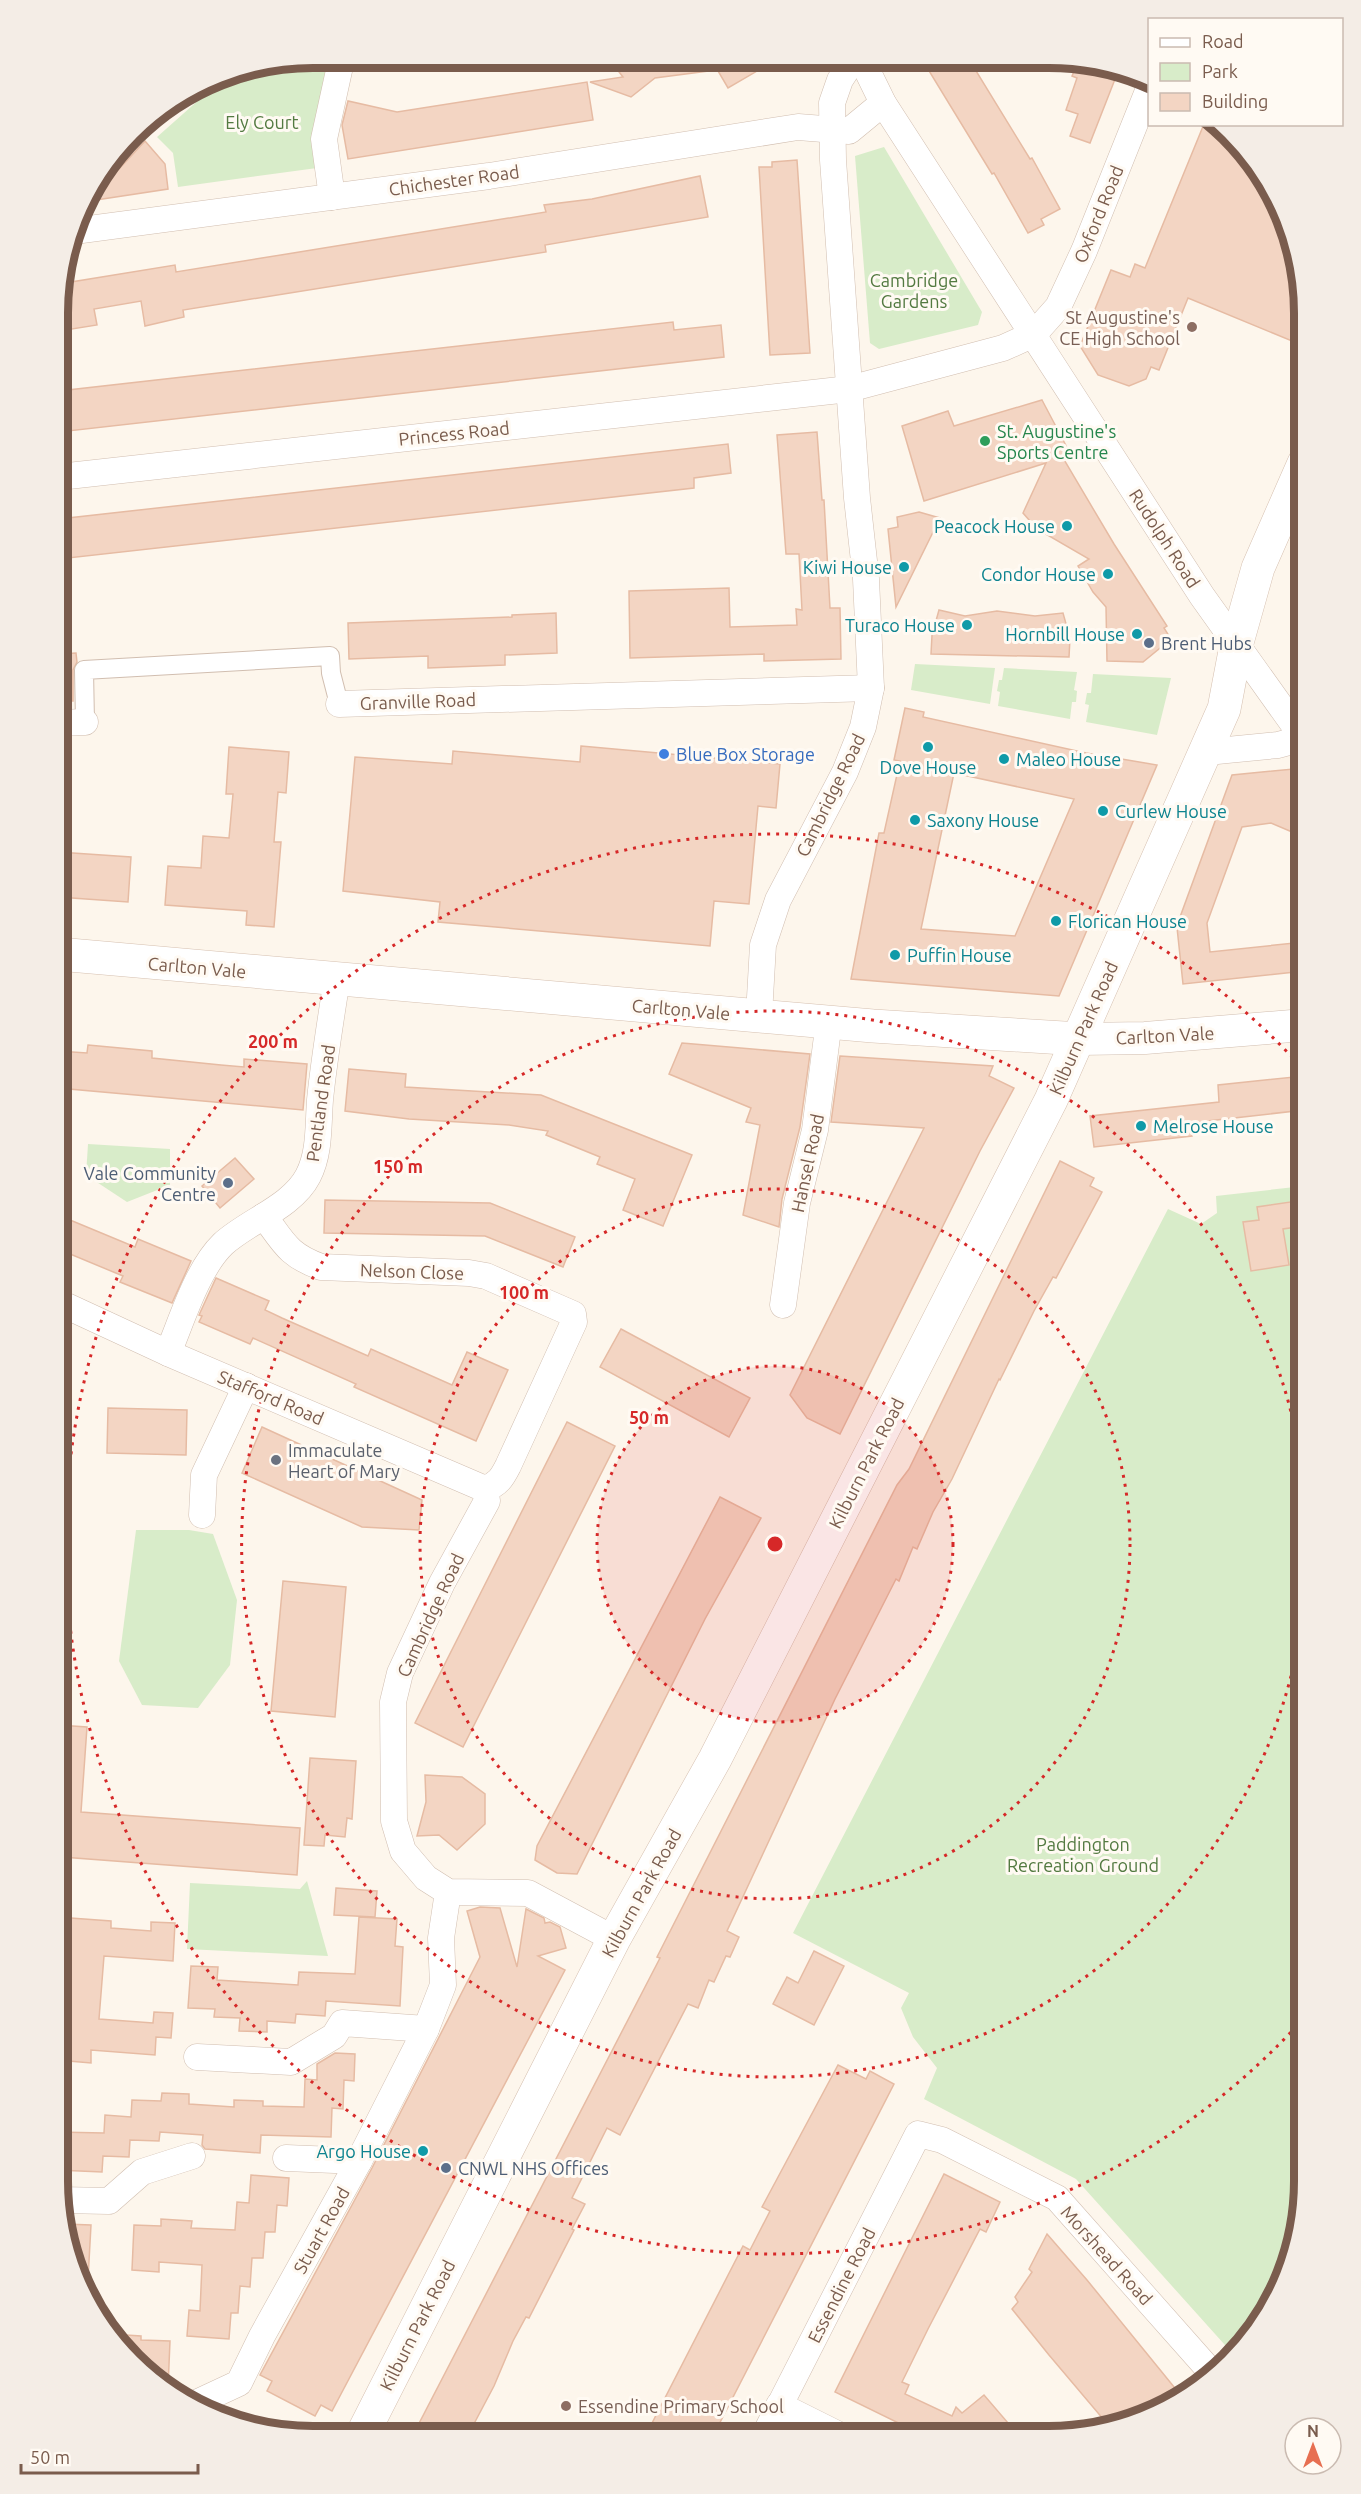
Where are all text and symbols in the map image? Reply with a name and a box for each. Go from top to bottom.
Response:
legend [1148,18,1343,126]
text: Road [1202,31,1244,51]
text: Park [1202,61,1238,81]
text: Building [1202,91,1268,111]
park label: Ely Court [225,112,299,132]
street label: Chichester Road [387,161,521,199]
street label: Oxford Road [1069,162,1127,266]
park label: Cambridge Gardens [870,270,958,311]
place label: St Augustine's CE High School [1059,307,1180,348]
marker: St Augustine's CE High School [1185,320,1199,334]
street label: Princess Road [397,417,511,449]
place label: St. Augustine's Sports Centre [997,421,1116,462]
marker: St. Augustine's Sports Centre [978,434,992,448]
street label: Rudolph Road [1126,485,1204,591]
place label: Peacock House [934,516,1055,536]
marker: Peacock House [1060,519,1074,533]
place label: Kiwi House [803,557,892,577]
marker: Kiwi House [897,560,911,574]
place label: Condor House [981,564,1096,584]
marker: Condor House [1101,567,1115,581]
place label: Turaco House [845,615,955,635]
marker: Turaco House [960,618,974,632]
place label: Hornbill House [1005,624,1125,644]
marker: Hornbill House [1130,627,1144,641]
place label: Brent Hubs [1161,633,1252,653]
marker: Brent Hubs [1142,636,1156,650]
street label: Granville Road [359,689,477,713]
street label: Cambridge Road [792,730,868,860]
marker: Dove House [921,740,935,754]
place label: Blue Box Storage [676,744,815,764]
marker: Blue Box Storage [657,747,671,761]
place label: Maleo House [1016,749,1121,769]
marker: Maleo House [997,752,1011,766]
place label: Dove House [879,757,977,777]
place label: Curlew House [1115,801,1227,821]
marker: Curlew House [1096,804,1110,818]
place label: Saxony House [927,810,1039,830]
marker: Saxony House [908,813,922,827]
place label: Florican House [1068,911,1187,931]
marker: Florican House [1049,914,1063,928]
place label: Puffin House [907,945,1012,965]
marker: Puffin House [888,948,902,962]
street label: Carlton Vale [147,953,247,981]
street label: Kilburn Park Road [1045,958,1121,1098]
street label: Carlton Vale [631,995,731,1023]
street label: Carlton Vale [1115,1022,1215,1048]
text: 200 m [248,1031,298,1051]
street label: Pentland Road [302,1043,338,1163]
street label: Hansel Road [787,1112,827,1214]
place label: Melrose House [1153,1116,1274,1136]
marker: Melrose House [1134,1119,1148,1133]
text: 150 m [373,1156,423,1176]
place label: Vale Community Centre [84,1163,216,1204]
marker: Vale Community Centre [221,1176,235,1190]
street label: Nelson Close [360,1259,464,1283]
text: 100 m [499,1282,549,1302]
street label: Stafford Road [215,1366,327,1428]
street label: Kilburn Park Road [824,1394,908,1532]
text: 50 m [629,1407,669,1427]
place label: Immaculate Heart of Mary [288,1440,400,1481]
marker: Immaculate Heart of Mary [269,1453,283,1467]
centre of rings [765,1534,785,1554]
street label: Cambridge Road [393,1550,467,1680]
street label: Kilburn Park Road [597,1825,685,1961]
park label: Paddington Recreation Ground [1007,1834,1159,1875]
place label: Argo House [316,2141,411,2161]
marker: Argo House [416,2144,430,2158]
place label: CNWL NHS Offices [458,2158,609,2178]
marker: CNWL NHS Offices [439,2161,453,2175]
street label: Stuart Road [289,2183,353,2277]
street label: Morshead Road [1057,2201,1157,2309]
street label: Essendine Road [803,2224,879,2346]
street label: Kilburn Park Road [375,2256,459,2394]
place label: Essendine Primary School [578,2396,784,2416]
marker: Essendine Primary School [559,2399,573,2413]
north arrow [1283,2416,1343,2476]
text: N [1307,2422,1319,2440]
scale bar [21,2437,198,2475]
text: 50 m [30,2447,70,2467]

